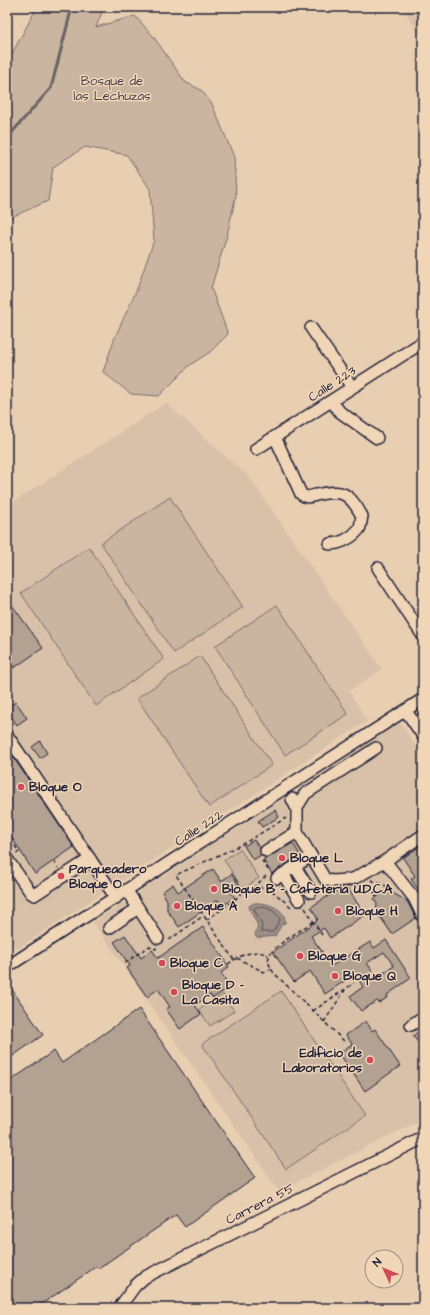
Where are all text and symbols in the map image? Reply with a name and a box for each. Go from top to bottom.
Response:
park label: Bosque de las Lechuzas [73,72,151,105]
street label: Calle 223 [305,362,360,406]
place label: Bloque O [29,778,82,797]
marker: Bloque O [16,782,26,792]
street label: Calle 222 [171,805,227,850]
place label: Bloque L [290,849,344,868]
marker: Bloque L [277,853,287,863]
place label: Parqueadero Bloque O [69,860,147,894]
marker: Parqueadero Bloque O [56,871,66,881]
place label: Bloque B - Cafeteria U.D.C.A [222,880,393,899]
marker: Bloque B - Cafeteria U.D.C.A [209,884,219,894]
place label: Bloque A [185,897,238,916]
marker: Bloque A [172,901,182,911]
place label: Bloque H [346,902,398,921]
marker: Bloque H [333,906,343,916]
place label: Bloque G [308,947,361,966]
marker: Bloque G [295,951,305,961]
place label: Bloque C [170,954,224,973]
marker: Bloque C [157,958,167,968]
place label: Bloque Q [343,967,397,986]
marker: Bloque Q [330,971,340,981]
place label: Bloque D - La Casita [182,976,245,1009]
marker: Bloque D - La Casita [169,987,179,997]
place label: Edificio de Laboratorios [282,1044,362,1077]
marker: Edificio de Laboratorios [365,1055,375,1065]
street label: Carrera 55 [223,1179,297,1229]
north arrow [364,1249,404,1289]
text: N [369,1255,385,1270]

